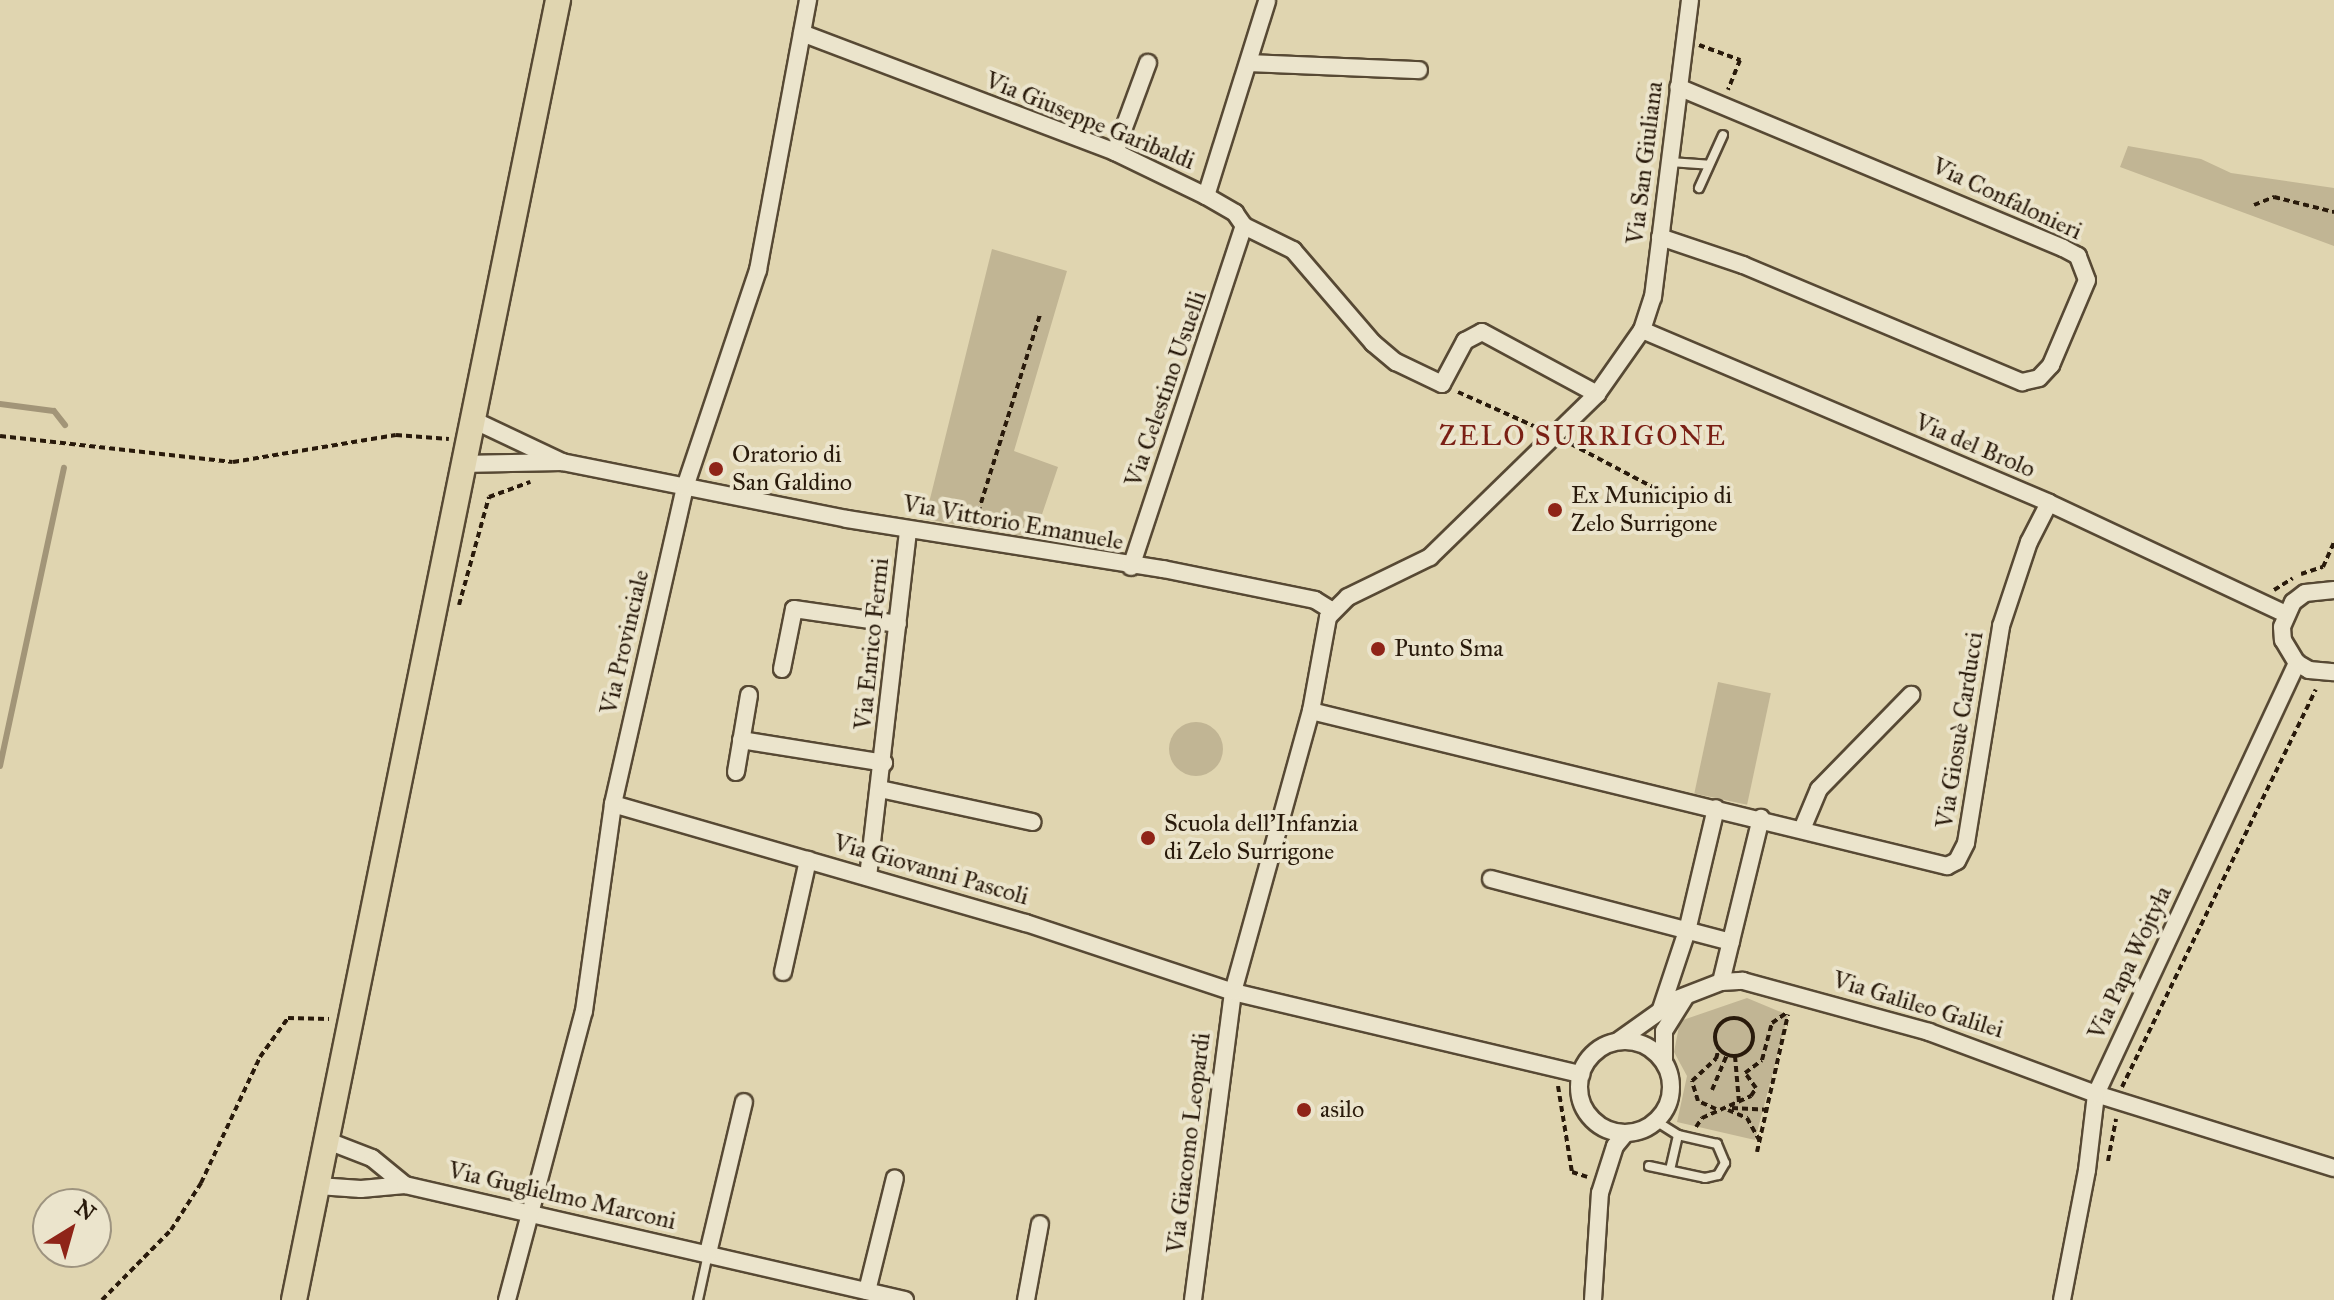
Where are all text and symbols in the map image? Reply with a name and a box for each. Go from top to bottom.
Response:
street label: Via Giuseppe Garibaldi [981,66,1199,176]
street label: Via San Giuliana [1621,80,1669,246]
street label: Via Confalonieri [1927,152,2087,246]
street label: Via Celestino Usuelli [1119,287,1213,491]
street label: Via del Brolo [1911,408,2039,484]
district label: ZELO SURRIGONE [1439,419,1727,453]
place label: Oratorio di San Galdino [732,441,852,497]
marker: Oratorio di San Galdino [707,460,725,478]
place label: Ex Municipio di Zelo Surrigone [1571,482,1732,538]
street label: Via Vittorio Emanuele [901,489,1125,557]
marker: Ex Municipio di Zelo Surrigone [1546,501,1564,519]
street label: Via Enrico Fermi [849,557,895,731]
street label: Via Provinciale [594,567,656,717]
street label: Via Giosuè Carducci [1930,630,1990,830]
place label: Punto Sma [1394,635,1503,663]
marker: Punto Sma [1369,640,1387,658]
place label: Scuola dell'Infanzia di Zelo Surrigone [1164,810,1358,866]
street label: Via Giovanni Pascoli [830,828,1032,912]
marker: Scuola dell'Infanzia di Zelo Surrigone [1139,829,1157,847]
street label: Via Papa Wojtyła [2082,882,2178,1044]
street label: Via Galileo Galilei [1829,965,2007,1045]
street label: Via Giacomo Leopardi [1161,1031,1217,1255]
place label: asilo [1320,1096,1364,1124]
marker: asilo [1295,1101,1313,1119]
street label: Via Guglielmo Marconi [445,1156,679,1236]
north arrow [32,1188,112,1268]
text: N [70,1194,101,1226]

